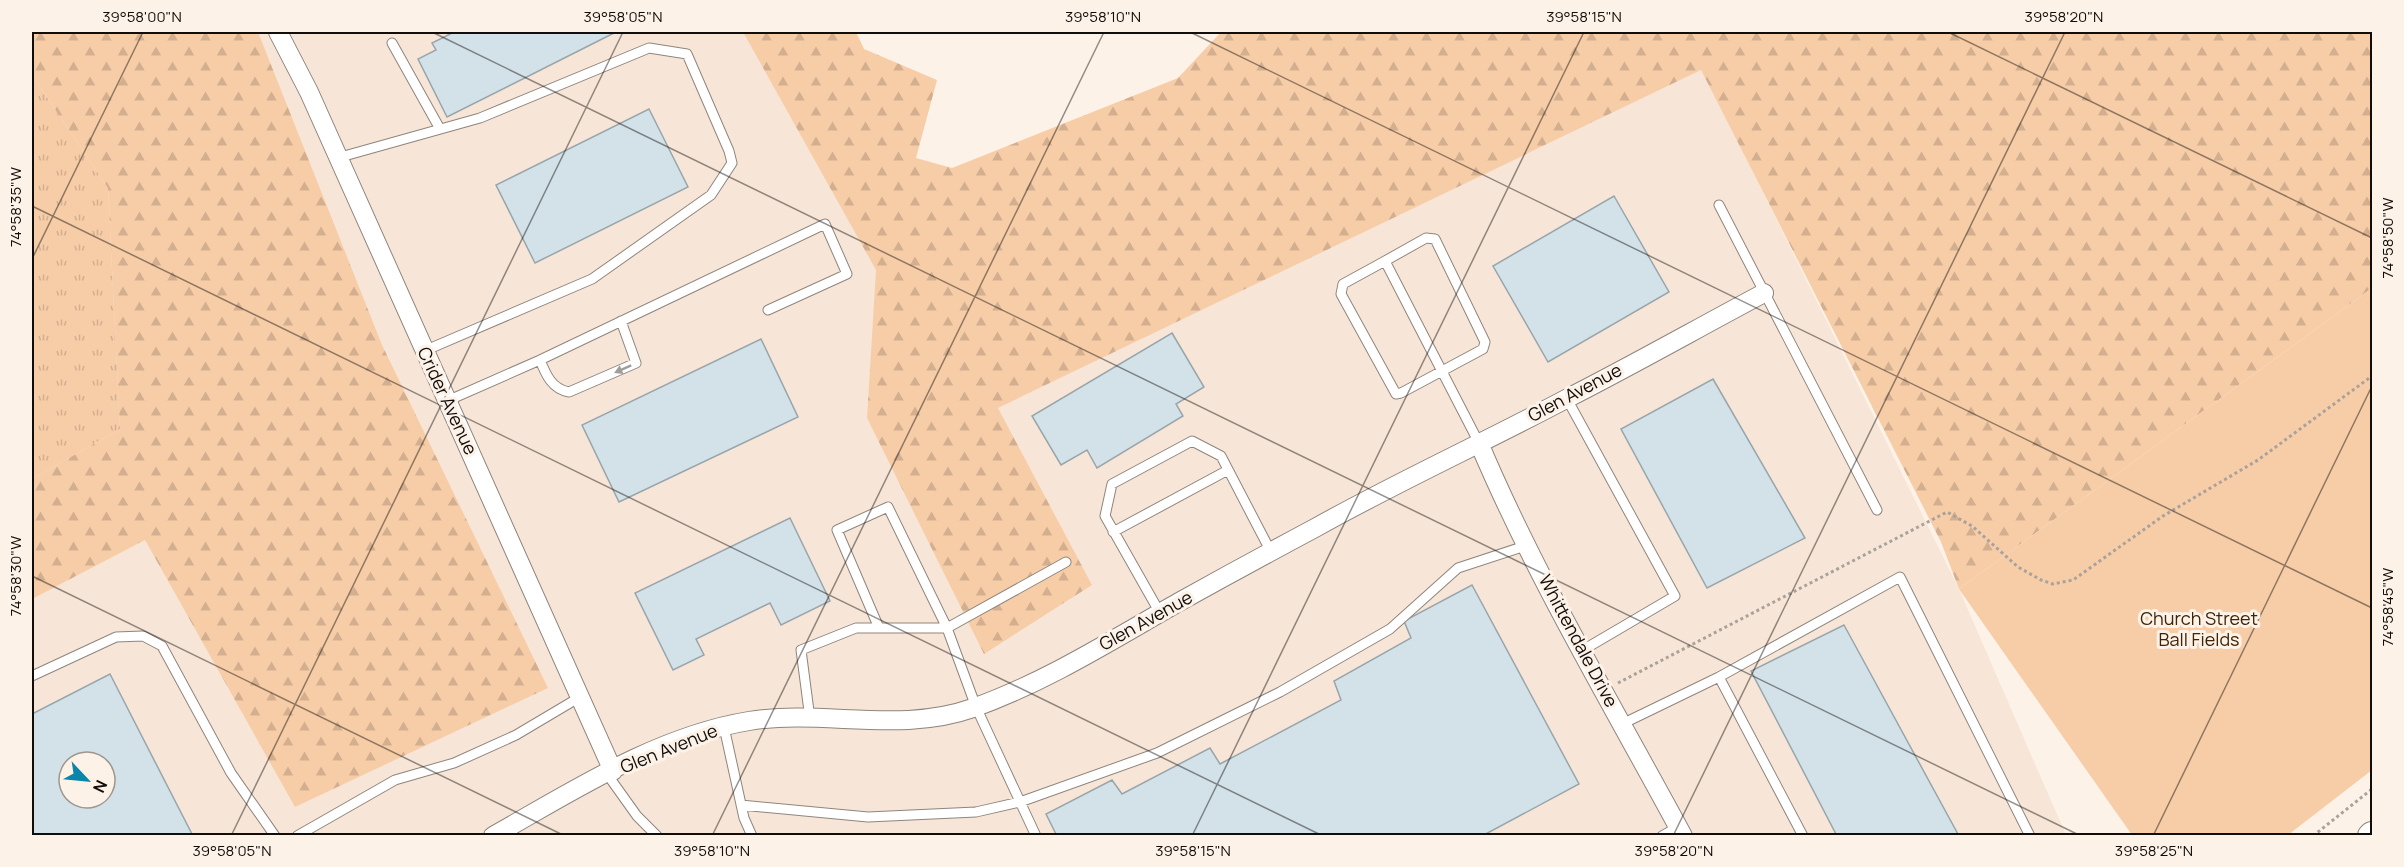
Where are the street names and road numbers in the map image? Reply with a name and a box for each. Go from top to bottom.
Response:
street label: Crider Avenue [412,343,483,458]
street label: Glen Avenue [1523,357,1626,427]
street label: Whittendale Drive [1534,570,1624,711]
street label: Glen Avenue [1095,585,1196,656]
street label: Glen Avenue [616,718,721,779]

